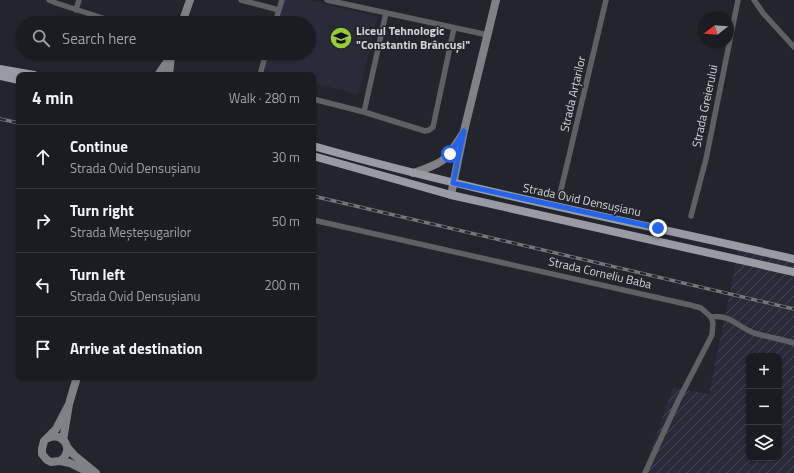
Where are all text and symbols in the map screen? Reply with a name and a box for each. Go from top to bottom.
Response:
north arrow [698,12,734,48]
search box [16,16,316,60]
place label: Liceul Tehnologic "Constantin Brâncuși" [356,21,470,54]
school or university icon: Liceul Tehnologic "Constantin Brâncuși" [328,25,354,51]
icon: search [30,27,52,49]
text: Search here [62,27,136,50]
street label: Strada Arțarilor [555,54,590,134]
street label: Strada Greierului [686,63,723,149]
text: 4 min [32,85,73,111]
text: Walk · 280 m [229,88,300,108]
text: Continue [70,135,128,158]
route start [441,145,459,163]
icon: ahead [32,146,54,168]
text: 30 m [272,147,300,167]
text: Strada Ovid Densușianu [70,158,200,178]
street label: Strada Ovid Densușianu [521,178,643,221]
text: Turn right [70,199,134,222]
icon: right [32,210,54,232]
text: 50 m [272,211,300,231]
route end [649,219,667,237]
text: Strada Meșteșugarilor [70,222,191,242]
street label: Strada Corneliu Baba [547,251,654,294]
text: Turn left [70,263,125,286]
icon: left [32,274,54,296]
text: 200 m [264,275,300,295]
text: Strada Ovid Densușianu [70,286,200,306]
text: Arrive at destination [70,337,203,360]
icon: arrive [32,338,54,360]
map controls [746,353,782,461]
button: + [746,353,782,389]
button: − [746,389,782,425]
button: layers [746,425,782,461]

